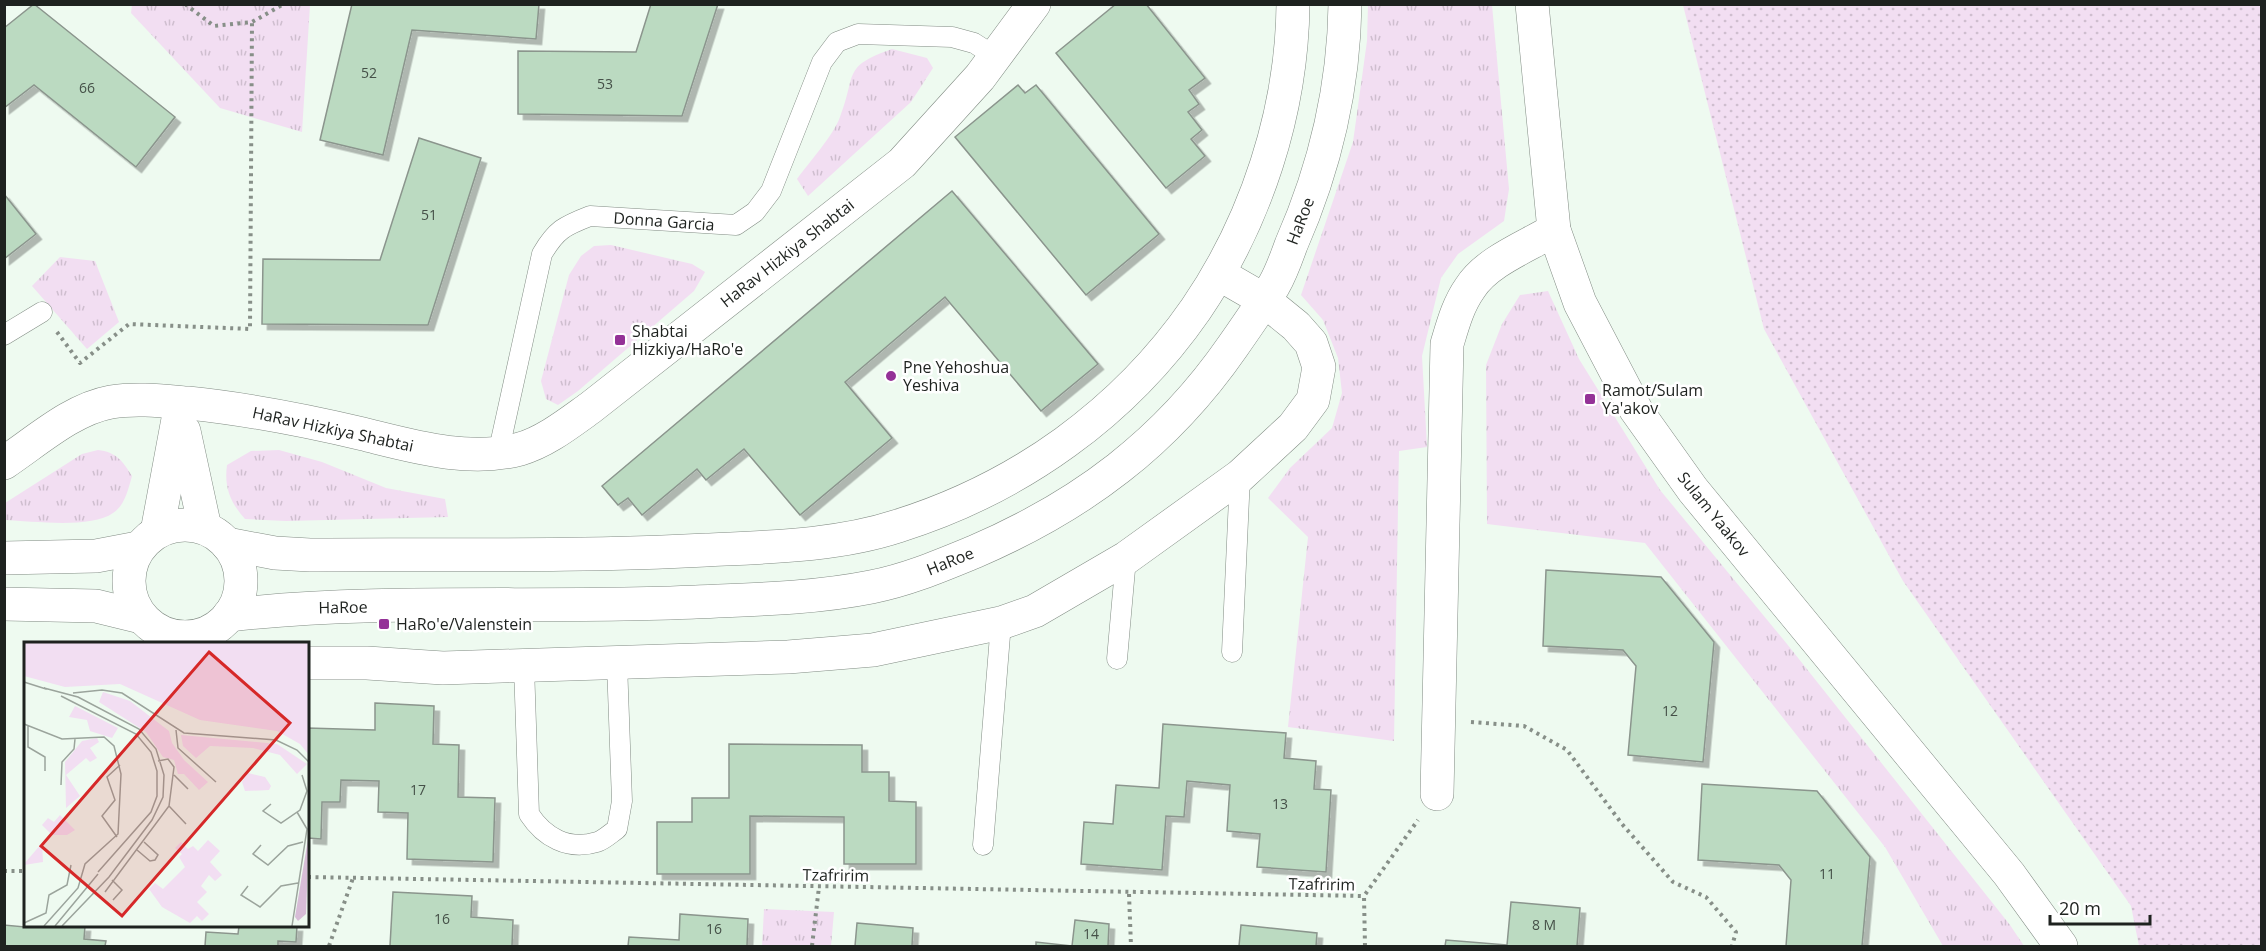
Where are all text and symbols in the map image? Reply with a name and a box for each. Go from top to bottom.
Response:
house number: 52 [361,63,377,82]
house number: 53 [597,74,613,93]
house number: 66 [79,78,95,97]
street label: HaRav Hizkiya Shabtai [715,194,859,312]
street label: HaRoe [1281,194,1319,248]
house number: 51 [421,205,437,224]
street label: Donna Garcia [613,206,715,236]
place label: Shabtai Hizkiya/HaRo'e [632,320,743,360]
marker: Shabtai Hizkiya/HaRo'e [613,333,627,347]
place label: Pne Yehoshua Yeshiva [903,356,1009,396]
marker: Pne Yehoshua Yeshiva [884,369,898,383]
place label: Ramot/Sulam Ya'akov [1602,379,1703,419]
marker: Ramot/Sulam Ya'akov [1583,392,1597,406]
street label: HaRav Hizkiya Shabtai [250,401,416,457]
street label: Sulam Yaakov [1673,467,1755,561]
street label: HaRoe [923,542,977,580]
street label: HaRoe [318,596,368,618]
place label: HaRo'e/Valenstein [396,613,532,635]
marker: HaRo'e/Valenstein [377,617,391,631]
inset map [24,642,309,927]
house number: 12 [1662,701,1678,720]
house number: 17 [410,780,426,799]
house number: 13 [1272,794,1288,813]
street label: Tzafririm [803,863,869,887]
house number: 11 [1819,864,1835,883]
street label: Tzafririm [1289,872,1355,896]
scale bar [2050,888,2150,926]
text: 20 m [2059,896,2101,920]
house number: 16 [434,909,450,928]
house number: 8 M [1532,915,1556,934]
house number: 16 [706,919,722,938]
house number: 14 [1083,924,1099,943]

